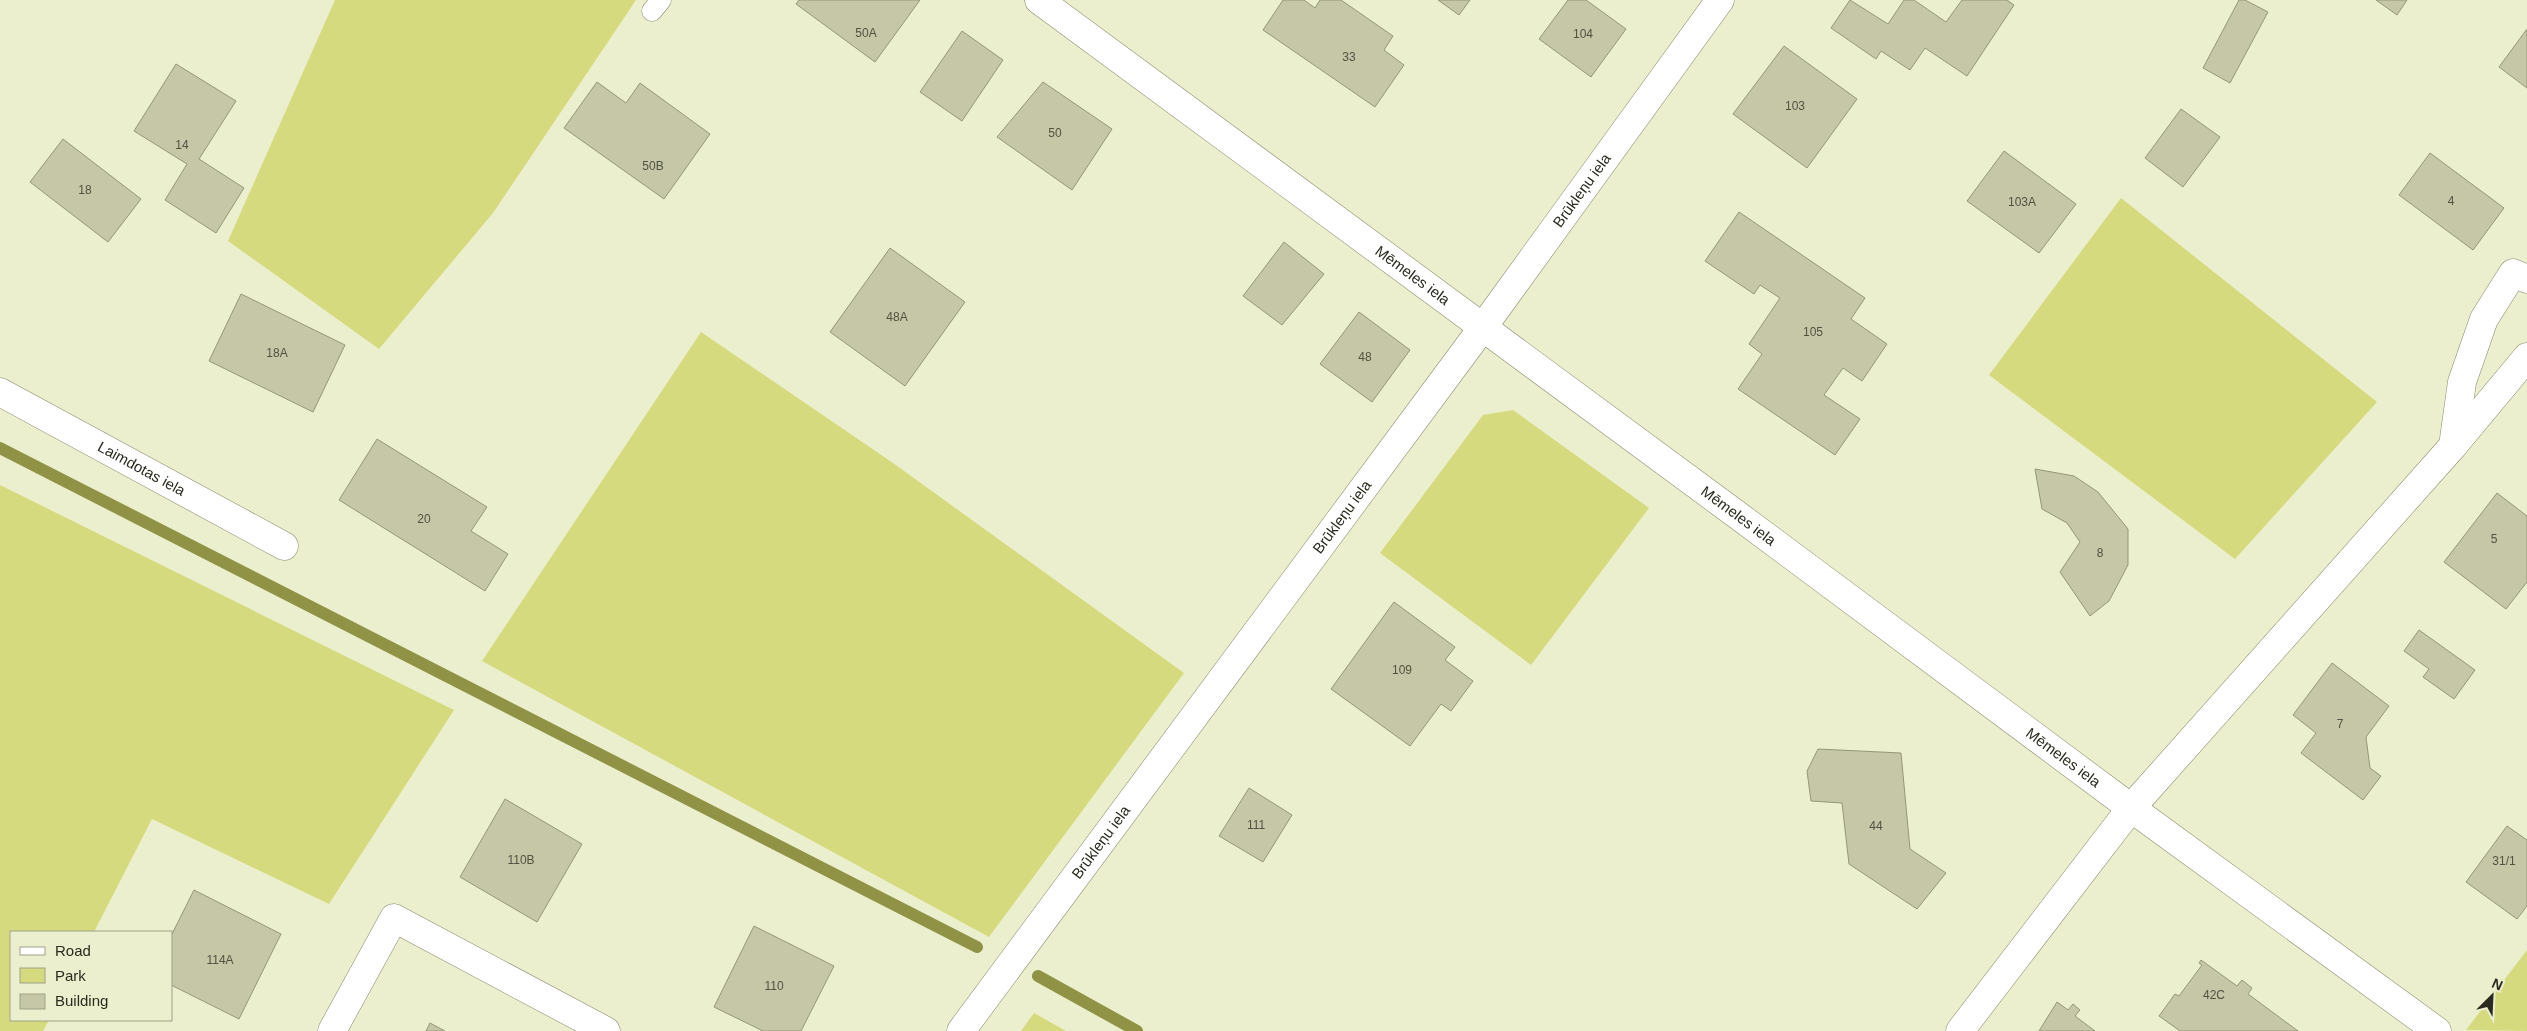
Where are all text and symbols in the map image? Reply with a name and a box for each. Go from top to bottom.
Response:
house number: 50A [855,26,877,40]
house number: 104 [1573,27,1593,41]
house number: 33 [1342,50,1356,64]
house number: 103 [1785,99,1805,113]
house number: 50 [1048,126,1062,140]
house number: 14 [175,138,189,152]
street label: Brūkleņu iela [1549,150,1614,230]
house number: 50B [642,159,664,173]
house number: 18 [78,183,92,197]
house number: 4 [2448,194,2455,208]
house number: 103A [2008,195,2036,209]
street label: Mēmeles iela [1372,242,1454,308]
house number: 48A [886,310,908,324]
house number: 105 [1803,325,1823,339]
house number: 18A [266,346,288,360]
house number: 48 [1358,350,1372,364]
street label: Laimdotas iela [95,438,189,499]
street label: Brūkleņu iela [1309,476,1375,557]
street label: Mēmeles iela [1698,482,1780,549]
house number: 20 [417,512,431,526]
house number: 5 [2491,532,2498,546]
house number: 8 [2097,546,2104,560]
house number: 109 [1392,663,1412,677]
house number: 7 [2337,717,2344,731]
street label: Mēmeles iela [2023,724,2105,791]
street label: Brūkleņu iela [1068,801,1134,882]
house number: 111 [1247,818,1265,832]
house number: 44 [1869,819,1883,833]
house number: 110B [507,853,535,867]
house number: 31/1 [2492,854,2516,868]
legend [10,931,172,1021]
text: Road [55,942,91,959]
house number: 114A [206,953,234,967]
text: Park [55,967,86,984]
north arrow [2467,971,2517,1021]
text: N [2489,975,2505,993]
house number: 110 [764,979,784,993]
house number: 42C [2203,988,2225,1002]
text: Building [55,992,108,1009]

